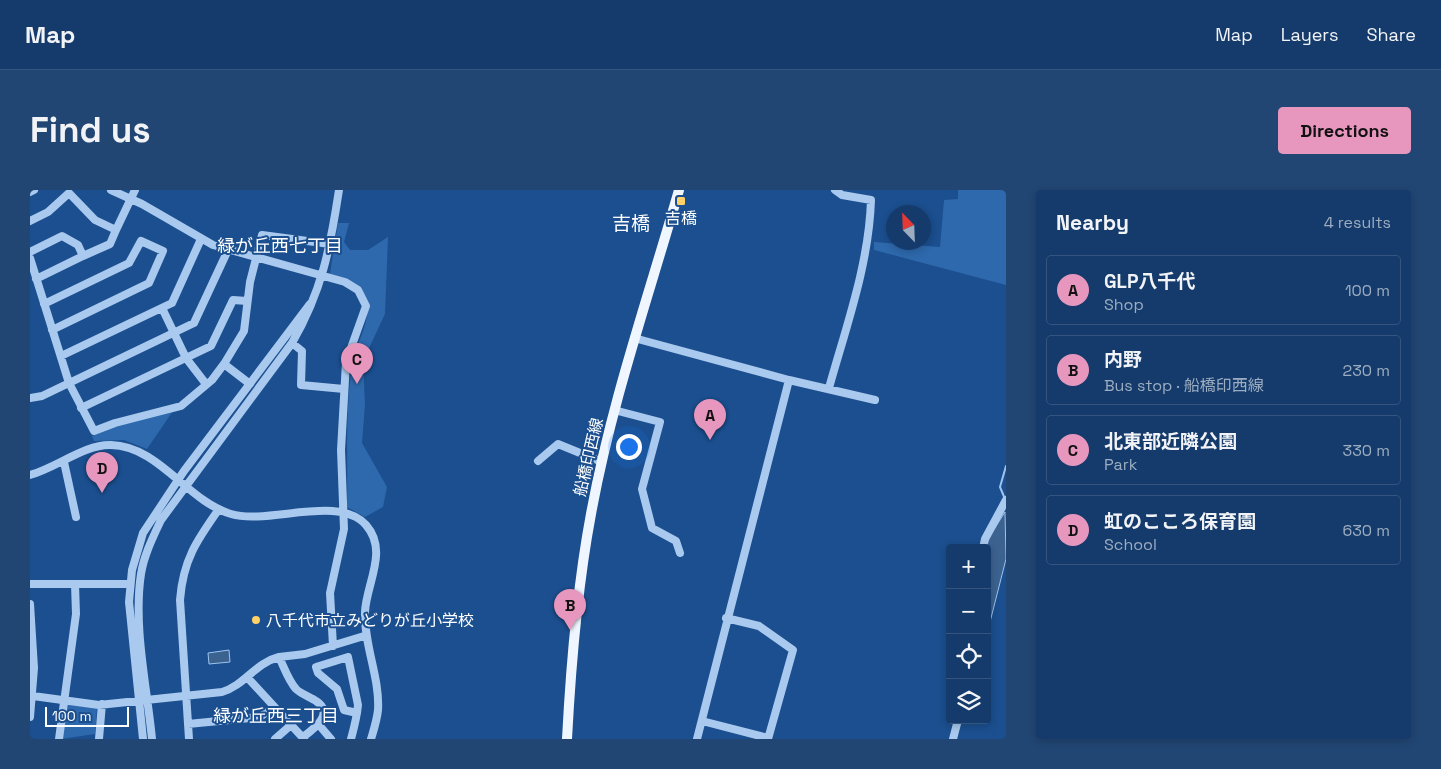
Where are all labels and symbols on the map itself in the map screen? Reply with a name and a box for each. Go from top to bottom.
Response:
marker: 吉橋 [675,195,687,207]
north arrow [886,205,931,250]
place label: 吉橋 [665,208,697,229]
district label: 吉橋 [612,211,650,236]
district label: 緑が丘西七丁目 [217,234,343,257]
pin: C [341,343,373,384]
pin: A [694,399,726,440]
street label: 船橋印西線 [569,416,608,498]
your location [616,434,642,460]
pin: D [86,452,118,493]
pin: B [554,589,586,630]
place label: 八千代市立みどりが丘小学校 [266,610,474,631]
marker: 八千代市立みどりが丘小学校 [250,614,262,626]
scale bar [45,704,129,727]
district label: 緑が丘西三丁目 [213,704,339,727]

